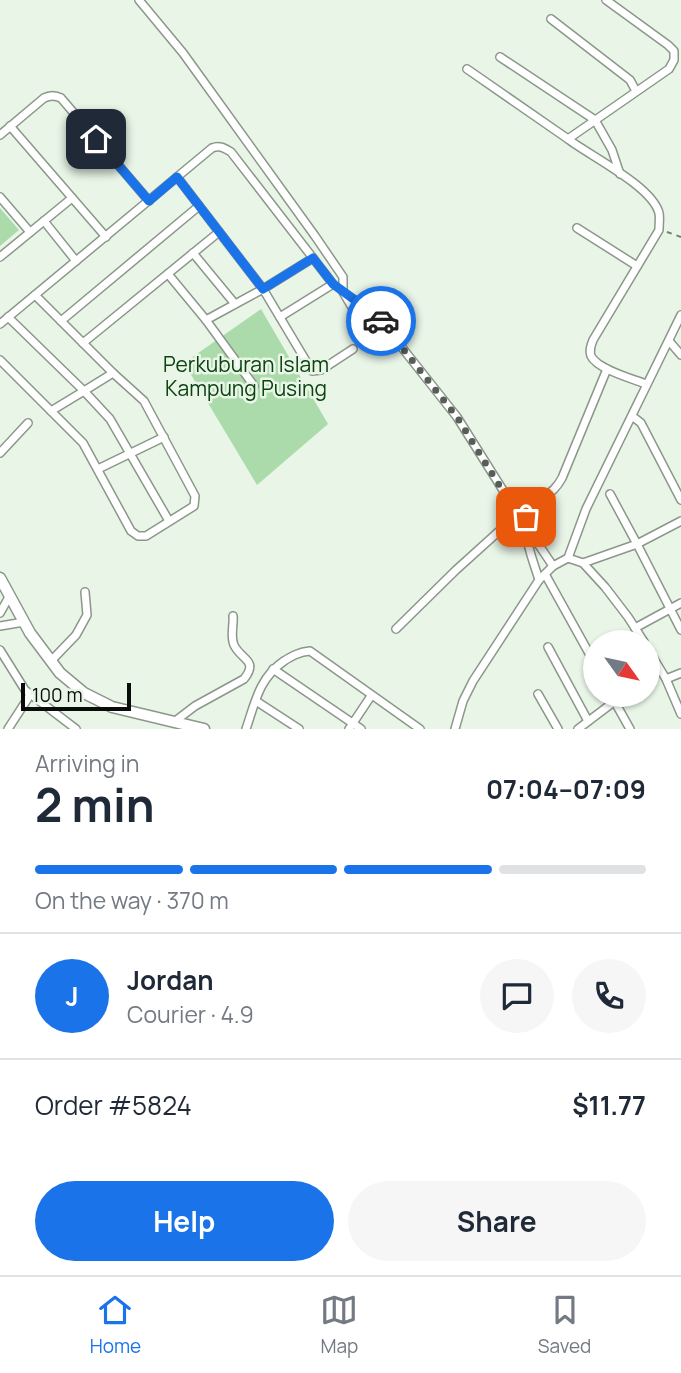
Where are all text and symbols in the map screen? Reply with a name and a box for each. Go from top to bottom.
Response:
pin [66,109,126,169]
icon: home [77,120,115,158]
courier [346,286,416,356]
icon: car [362,302,400,340]
park label: Perkuburan Islam Kampung Pusing [163,350,329,402]
pin [496,487,556,547]
icon: bag [507,498,545,536]
north arrow [583,630,660,707]
map controls [583,630,660,707]
scale bar [21,680,131,712]
text: 100 m [32,682,83,708]
text: Arriving in [35,747,140,779]
text: 07:04–07:09 [486,771,646,807]
text: 2 min [35,773,155,836]
text: On the way · 370 m [35,884,229,916]
button: chat [480,959,554,1033]
button: phone [572,959,646,1033]
text: Jordan [127,962,213,998]
text: J [65,978,79,1014]
text: Courier · 4.9 [127,998,254,1030]
text: Order #5824 [35,1087,192,1123]
text: $11.77 [572,1087,646,1123]
button: Help [35,1181,334,1261]
button: Share [348,1181,646,1261]
tab: Home [90,1291,141,1359]
tab: Map [320,1291,358,1359]
tab: Saved [538,1291,591,1359]

